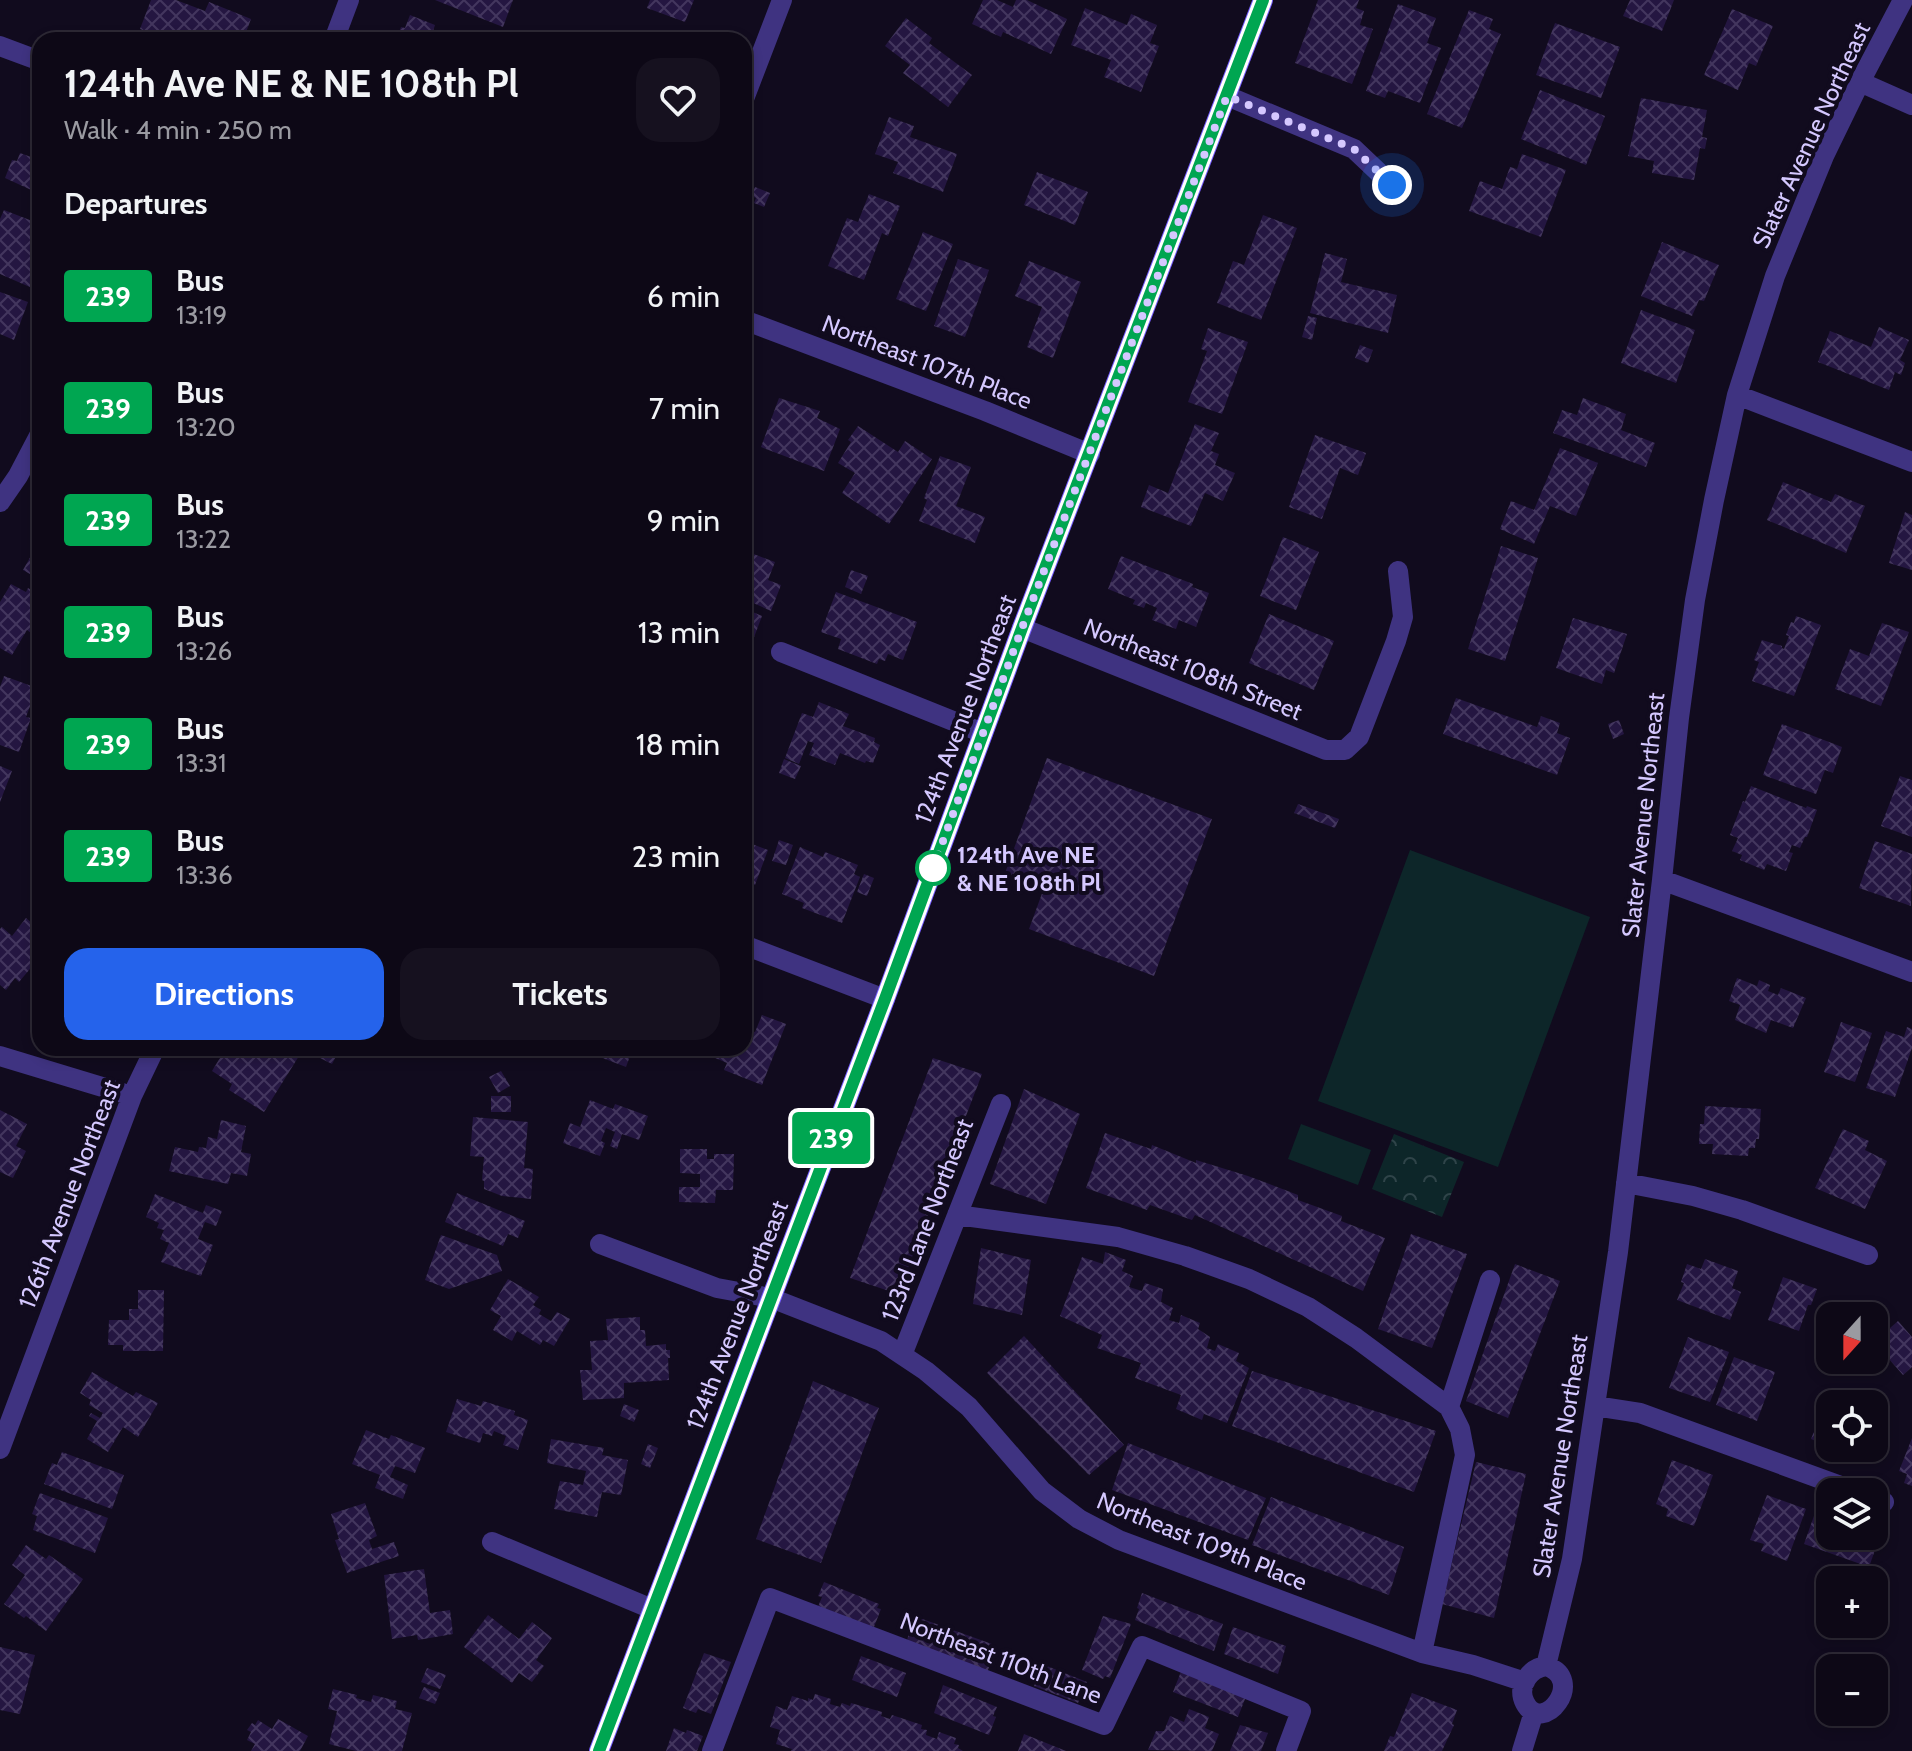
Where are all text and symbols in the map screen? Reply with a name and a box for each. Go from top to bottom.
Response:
street label: Slater Avenue Northeast [1746,17,1876,253]
button: heart [636,58,720,142]
text: 124th Ave NE & NE 108th Pl [64,60,519,107]
text: Walk · 4 min · 250 m [64,114,292,146]
your location [1372,165,1412,205]
text: Departures [64,185,208,222]
text: Bus [176,262,224,299]
text: 6 min [647,278,720,315]
text: 239 [85,279,131,313]
text: 13:19 [176,299,227,331]
street label: Northeast 107th Place [818,309,1036,415]
text: Bus [176,374,224,411]
text: 7 min [649,390,720,427]
text: 239 [85,391,131,425]
text: 13:20 [176,411,236,443]
text: Bus [176,486,224,523]
text: 9 min [647,502,720,539]
text: 239 [85,503,131,537]
text: 13:22 [176,523,231,555]
street label: 124th Avenue Northeast [908,591,1022,827]
text: Bus [176,598,224,635]
street label: Northeast 108th Street [1080,612,1306,726]
text: 13 min [638,614,720,651]
text: 239 [85,615,131,649]
text: 13:26 [176,635,232,667]
street label: Slater Avenue Northeast [1616,691,1670,939]
text: Bus [176,710,224,747]
text: 18 min [636,726,720,763]
text: 239 [85,727,131,761]
text: 13:31 [176,747,227,779]
text: Bus [176,822,224,859]
text: 23 min [632,838,720,875]
text: 239 [85,839,131,873]
place label: 124th Ave NE & NE 108th Pl [957,840,1101,897]
marker: 124th Ave NE & NE 108th Pl [916,851,950,885]
text: 13:36 [176,859,233,891]
button: Directions [64,948,384,1040]
button: Tickets [400,948,720,1040]
street label: 126th Avenue Northeast [12,1076,126,1312]
line badge: 239 [785,1112,877,1164]
street label: 123rd Lane Northeast [875,1115,979,1325]
text: 239 [808,1121,854,1155]
street label: 124th Avenue Northeast [680,1197,794,1433]
north arrow [1816,1302,1888,1374]
map controls [1816,1302,1888,1726]
street label: Slater Avenue Northeast [1526,1332,1594,1580]
button: locate [1816,1390,1888,1462]
button: layers [1816,1478,1888,1550]
street label: Northeast 109th Place [1093,1486,1311,1596]
button: + [1816,1566,1888,1638]
street label: Northeast 110th Lane [896,1606,1106,1710]
button: − [1816,1654,1888,1726]

